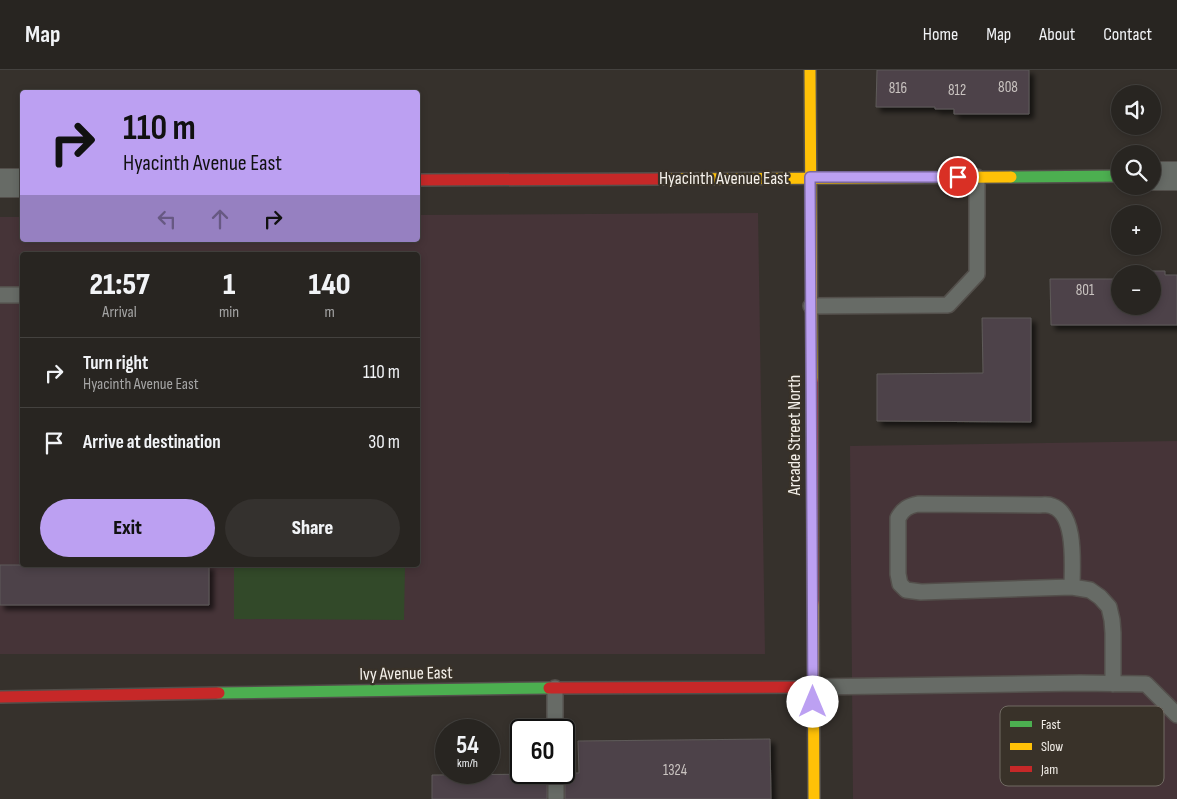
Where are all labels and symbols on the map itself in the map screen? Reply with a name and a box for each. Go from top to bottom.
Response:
house number: 808 [998,78,1018,97]
house number: 816 [889,79,907,98]
house number: 812 [948,81,966,100]
pin [937,156,979,198]
street label: Hyacinth Avenue East [659,168,790,189]
house number: 801 [1076,281,1095,300]
street label: Arcade Street North [784,375,805,496]
street label: Ivy Avenue East [359,662,453,685]
position arrow [786,675,838,727]
legend [1000,706,1164,786]
text: Fast [1041,716,1061,733]
speed limit sign: 60 [510,719,575,784]
text: Slow [1041,738,1063,755]
house number: 1324 [663,761,687,780]
text: Jam [1040,761,1058,778]

